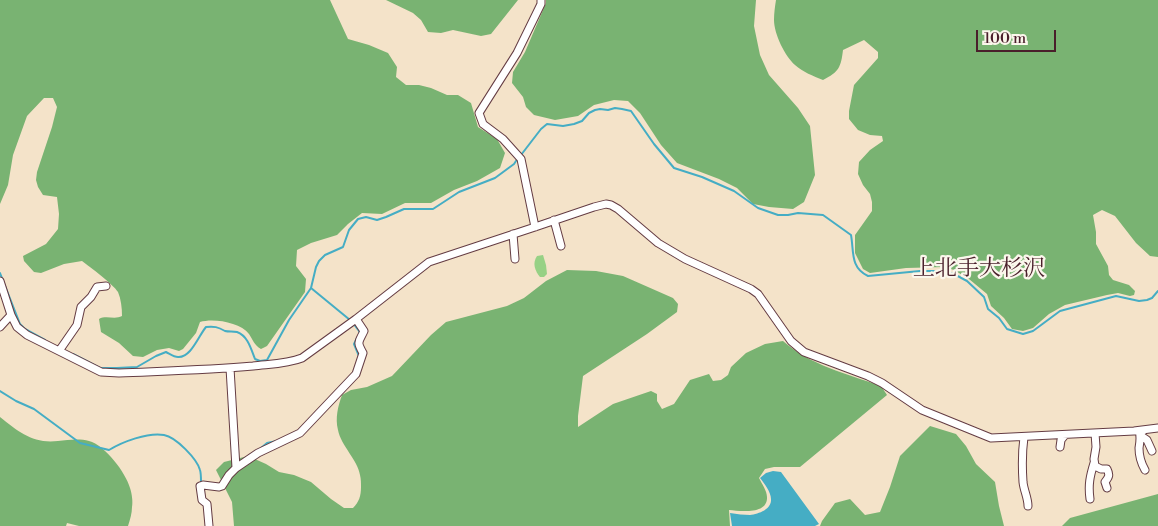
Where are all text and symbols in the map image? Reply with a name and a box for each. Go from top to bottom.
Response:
scale bar [978,20,1058,52]
text: 100 m [984,29,1026,48]
district label: 上北手大杉沢 [913,257,1045,283]

